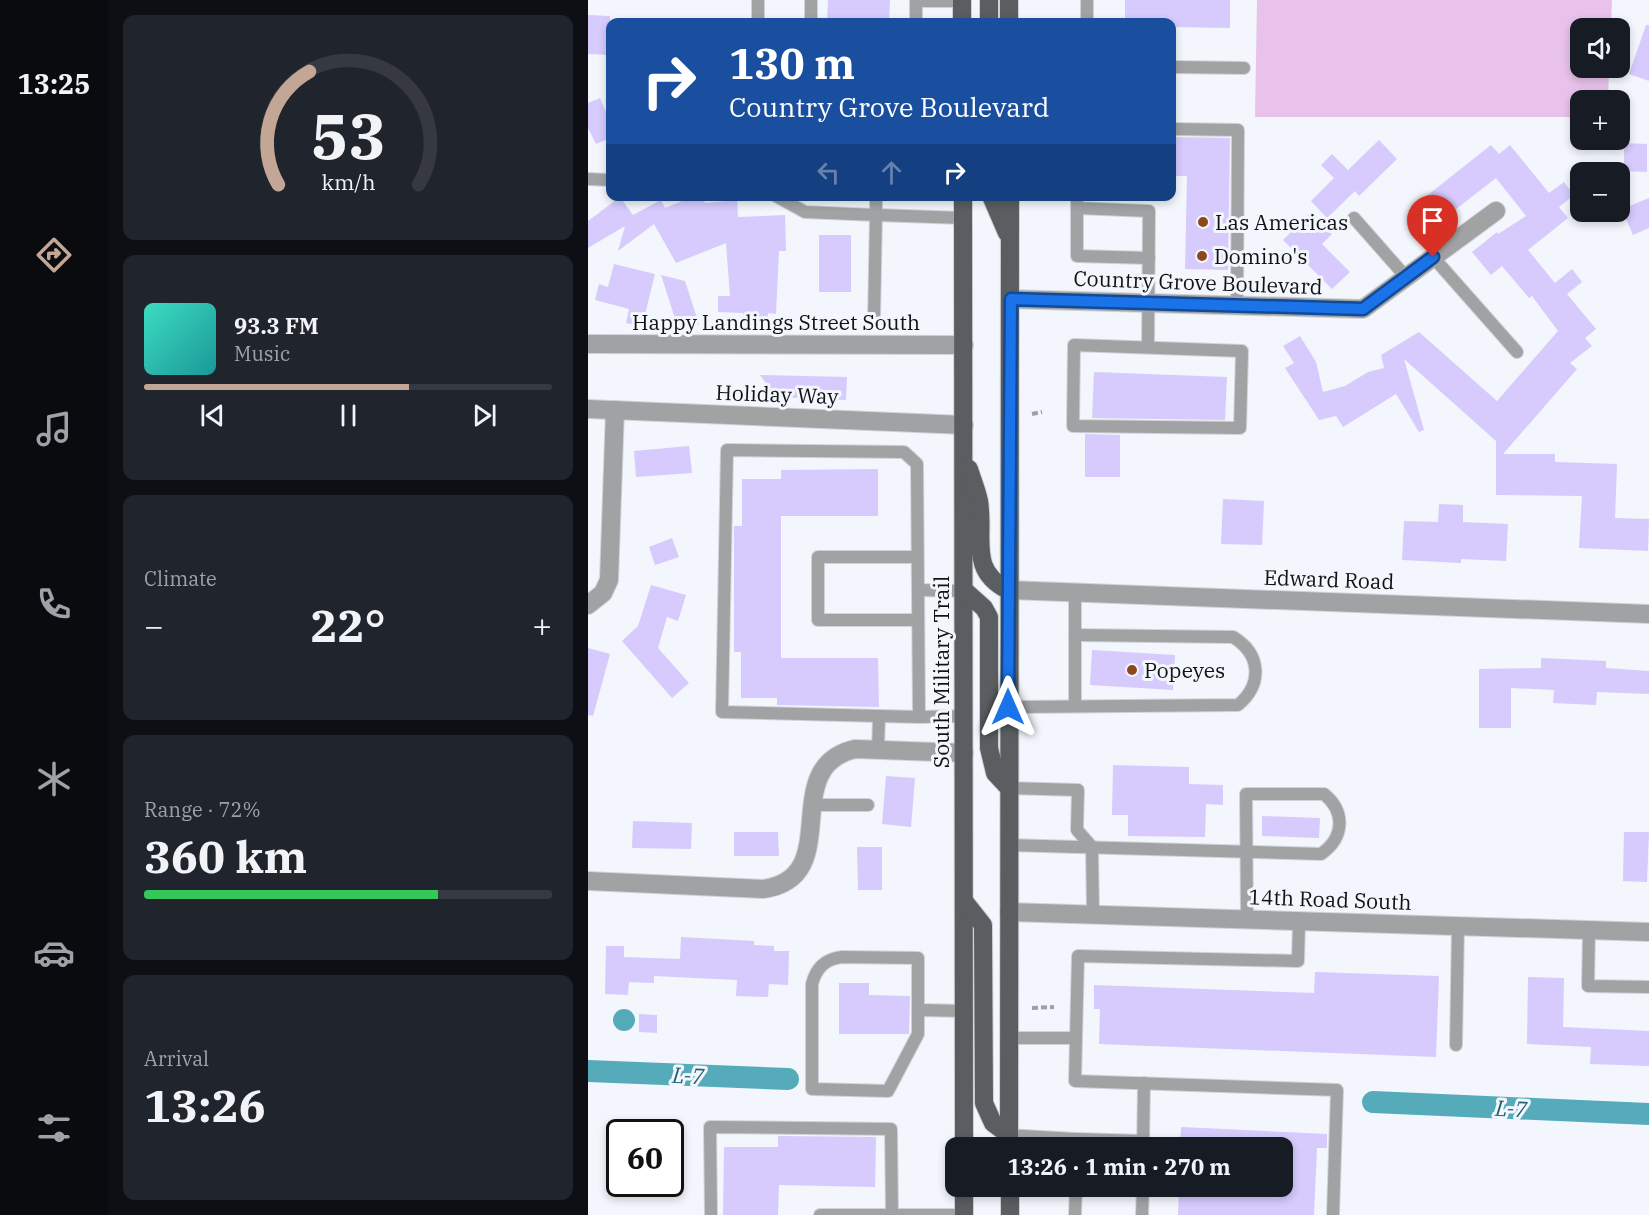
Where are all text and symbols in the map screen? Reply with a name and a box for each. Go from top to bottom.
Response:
map controls [1570,18,1630,222]
button: sound [1570,18,1630,78]
text: 130 m [729,36,855,91]
icon: right [630,42,708,120]
text: 13:25 [18,66,90,101]
text: Country Grove Boulevard [729,89,1050,124]
button: + [1570,90,1630,150]
text: 53 [311,95,385,176]
icon: left [812,156,845,189]
icon: ahead [875,156,908,189]
icon: right [938,156,971,189]
button: − [1570,162,1630,222]
text: km/h [321,168,375,196]
pin [1407,195,1458,257]
icon: arrive [1416,204,1449,237]
place label: Las Americas [1215,208,1348,236]
marker: Las Americas [1196,215,1210,229]
icon: directions [33,234,75,276]
place label: Domino's [1214,242,1307,270]
marker: Domino's [1195,249,1209,263]
street label: Country Grove Boulevard [1073,264,1323,300]
street label: Happy Landings Street South [632,308,920,336]
text: 93.3 FM [234,311,319,340]
text: Music [234,340,290,367]
street label: Holiday Way [715,378,840,410]
icon: previous [196,399,229,432]
icon: pause [332,399,365,432]
icon: next [468,399,501,432]
icon: music [33,408,75,450]
street label: Edward Road [1263,563,1395,595]
text: Climate [144,565,217,592]
street label: South Military Trail [927,576,955,768]
icon: phone [33,583,75,625]
text: 22° [310,596,386,654]
text: − [144,604,164,647]
text: + [532,604,552,647]
place label: Popeyes [1144,656,1225,684]
marker: Popeyes [1125,663,1139,677]
position arrow [976,675,1040,739]
icon: climate [33,758,75,800]
text: Range · 72% [144,796,261,823]
text: 360 km [144,827,307,885]
street label: 14th Road South [1248,882,1412,916]
icon: car [33,932,75,974]
text: Arrival [144,1045,209,1072]
water label: L-7 [671,1060,706,1090]
text: 13:26 [144,1076,266,1134]
water label: L-7 [1494,1093,1529,1123]
icon: filters [33,1107,75,1149]
speed limit sign: 60 [606,1119,684,1197]
text: 13:26 · 1 min · 270 m [1007,1152,1231,1181]

